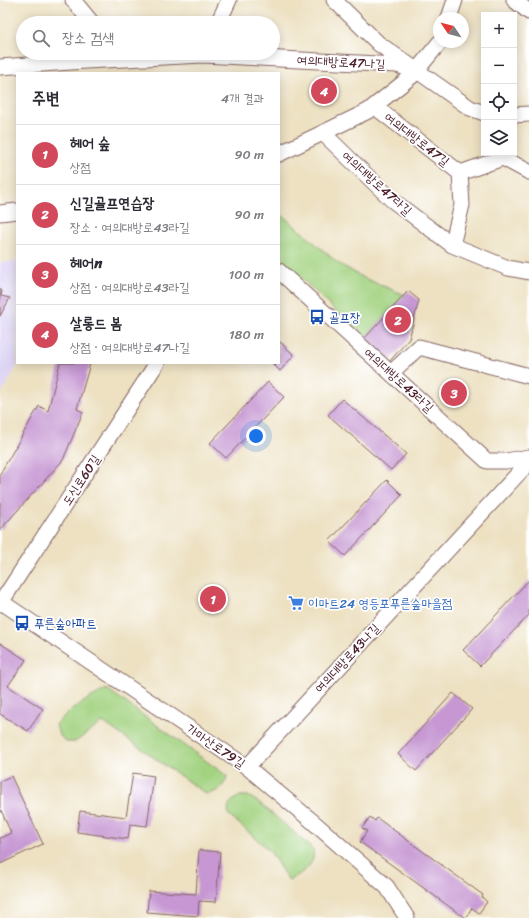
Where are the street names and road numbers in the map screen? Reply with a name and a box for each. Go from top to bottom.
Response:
street label: 여의대방로47나길 [296,48,386,76]
street label: 여의대방로47길 [379,106,455,172]
street label: 여의대방로47라길 [336,145,418,221]
street label: 여의대방로43라길 [358,342,440,418]
street label: 도신로60길 [56,450,106,510]
street label: 여의대방로43나길 [308,618,386,698]
street label: 가마산로79길 [181,718,251,774]

